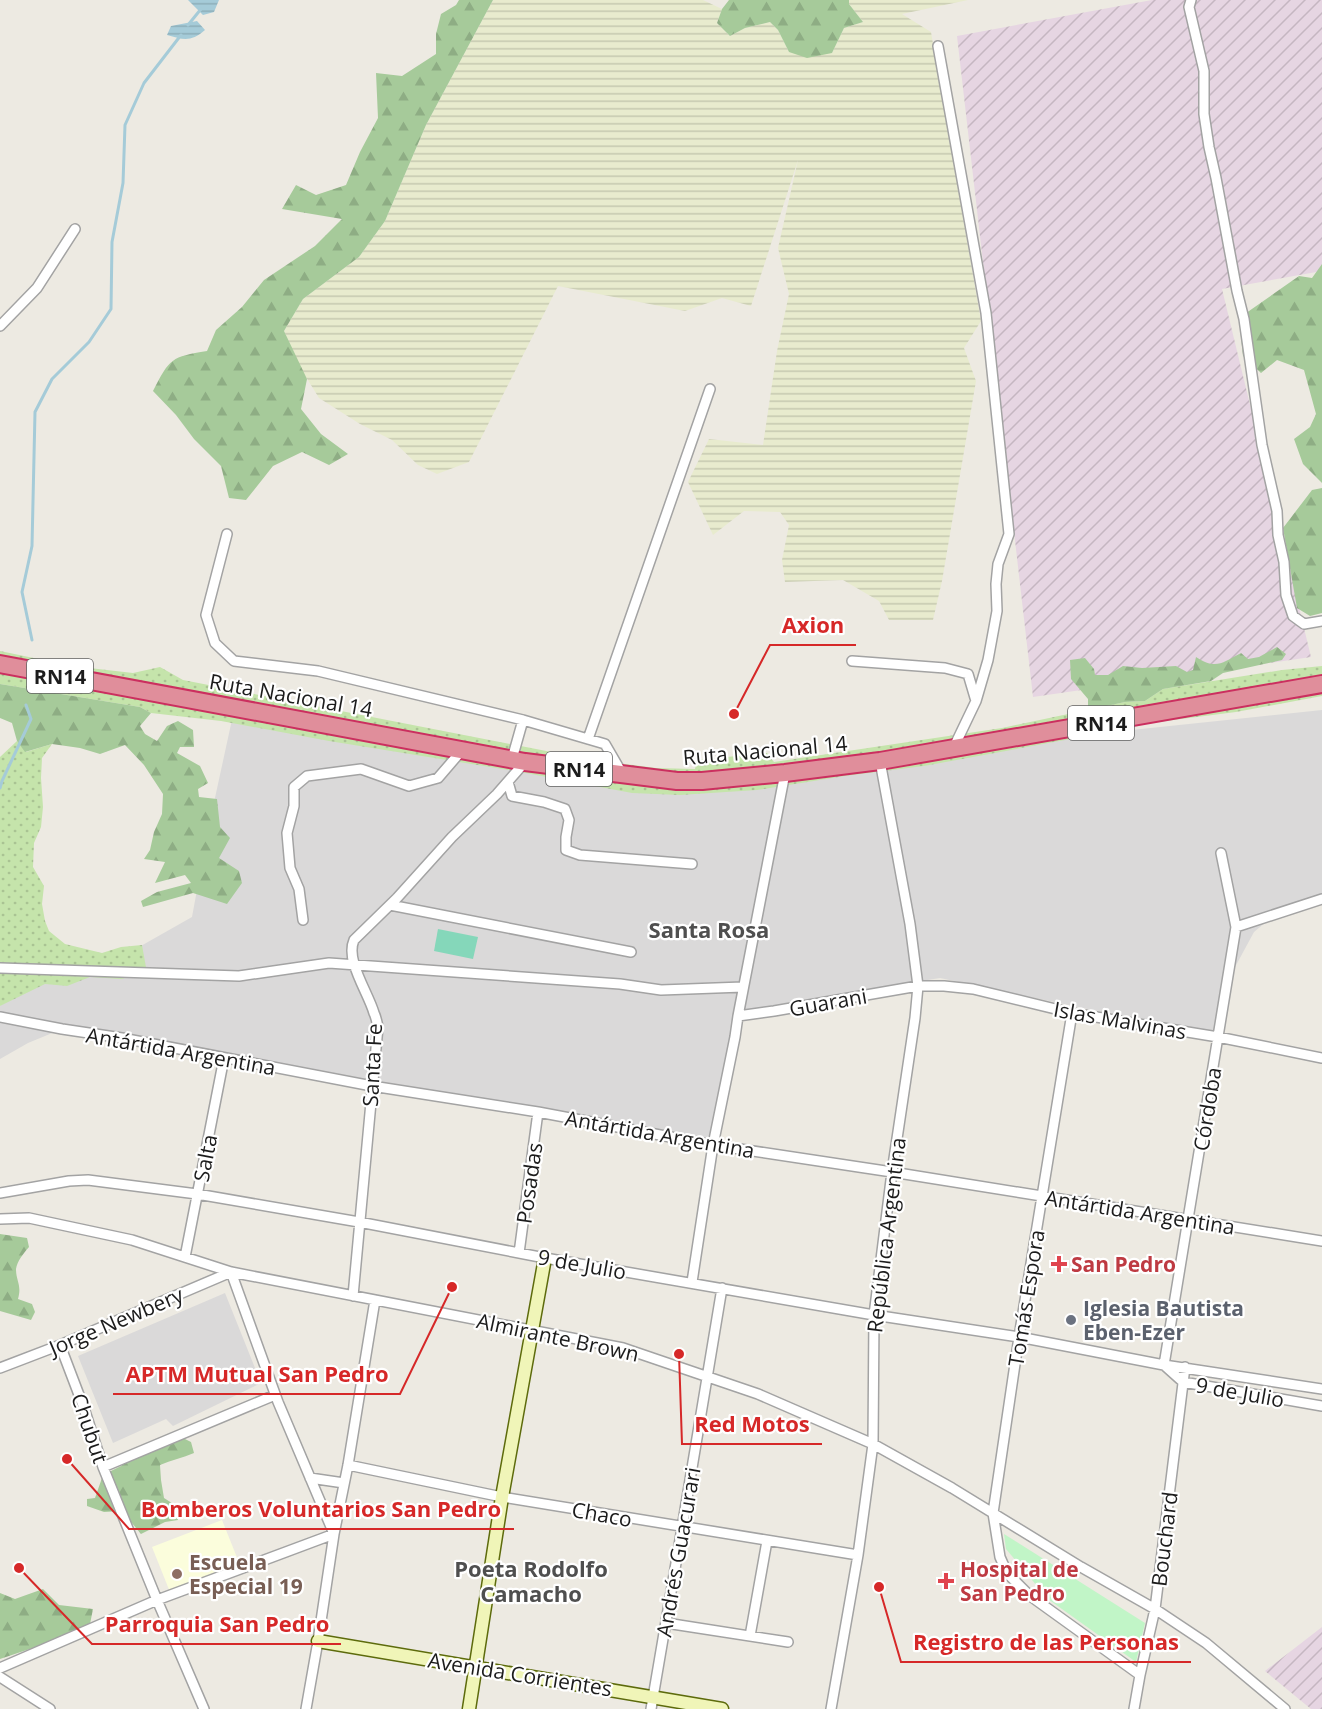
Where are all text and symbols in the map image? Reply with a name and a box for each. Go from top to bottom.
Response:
callout: Axion [770,605,856,645]
text: Axion [782,609,844,639]
road number: RN14 [27,659,93,693]
street label: Ruta Nacional 14 [207,667,375,723]
road number: RN14 [1068,706,1134,740]
street label: Ruta Nacional 14 [681,729,849,771]
road number: RN14 [546,752,612,786]
district label: Santa Rosa [649,914,769,944]
street label: Guarani [787,981,869,1023]
street label: Islas Malvinas [1051,995,1189,1045]
street label: Antártida Argentina [84,1021,278,1081]
street label: Santa Fe [356,1023,388,1107]
street label: Córdoba [1187,1065,1227,1153]
street label: Antártida Argentina [563,1104,757,1164]
street label: Salta [187,1132,223,1184]
street label: República Argentina [860,1136,912,1334]
street label: Posadas [509,1141,549,1225]
street label: Antártida Argentina [1043,1183,1237,1241]
street label: Tomás Espora [1001,1228,1051,1368]
street label: 9 de Julio [536,1242,628,1286]
place label: San Pedro [1071,1250,1176,1278]
marker: San Pedro [1052,1257,1066,1271]
street label: Jorge Newbery [43,1280,188,1363]
place label: Iglesia Bautista Eben-Ezer [1083,1294,1244,1346]
street label: Almirante Brown [474,1306,642,1368]
marker: Iglesia Bautista Eben-Ezer [1064,1313,1078,1327]
callout: APTM Mutual San Pedro [113,1354,400,1394]
text: APTM Mutual San Pedro [125,1358,389,1388]
street label: 9 de Julio [1194,1370,1286,1414]
street label: Chubut [65,1389,115,1467]
callout: Red Motos [682,1404,822,1444]
text: Red Motos [694,1408,810,1438]
street label: Andrés Guacurari [649,1465,707,1639]
callout: Bomberos Voluntarios San Pedro [129,1489,514,1529]
street label: Bouchard [1144,1490,1184,1588]
text: Bomberos Voluntarios San Pedro [141,1493,501,1523]
street label: Chaco [570,1495,634,1533]
place label: Escuela Especial 19 [189,1548,303,1600]
district label: Poeta Rodolfo Camacho [454,1553,608,1608]
place label: Hospital de San Pedro [960,1555,1079,1607]
marker: Escuela Especial 19 [170,1567,184,1581]
marker: Hospital de San Pedro [937,1572,955,1590]
callout: Parroquia San Pedro [92,1604,341,1644]
text: Parroquia San Pedro [105,1608,329,1638]
callout: Registro de las Personas [901,1622,1191,1662]
text: Registro de las Personas [913,1626,1179,1656]
street label: Avenida Corrientes [426,1646,614,1702]

